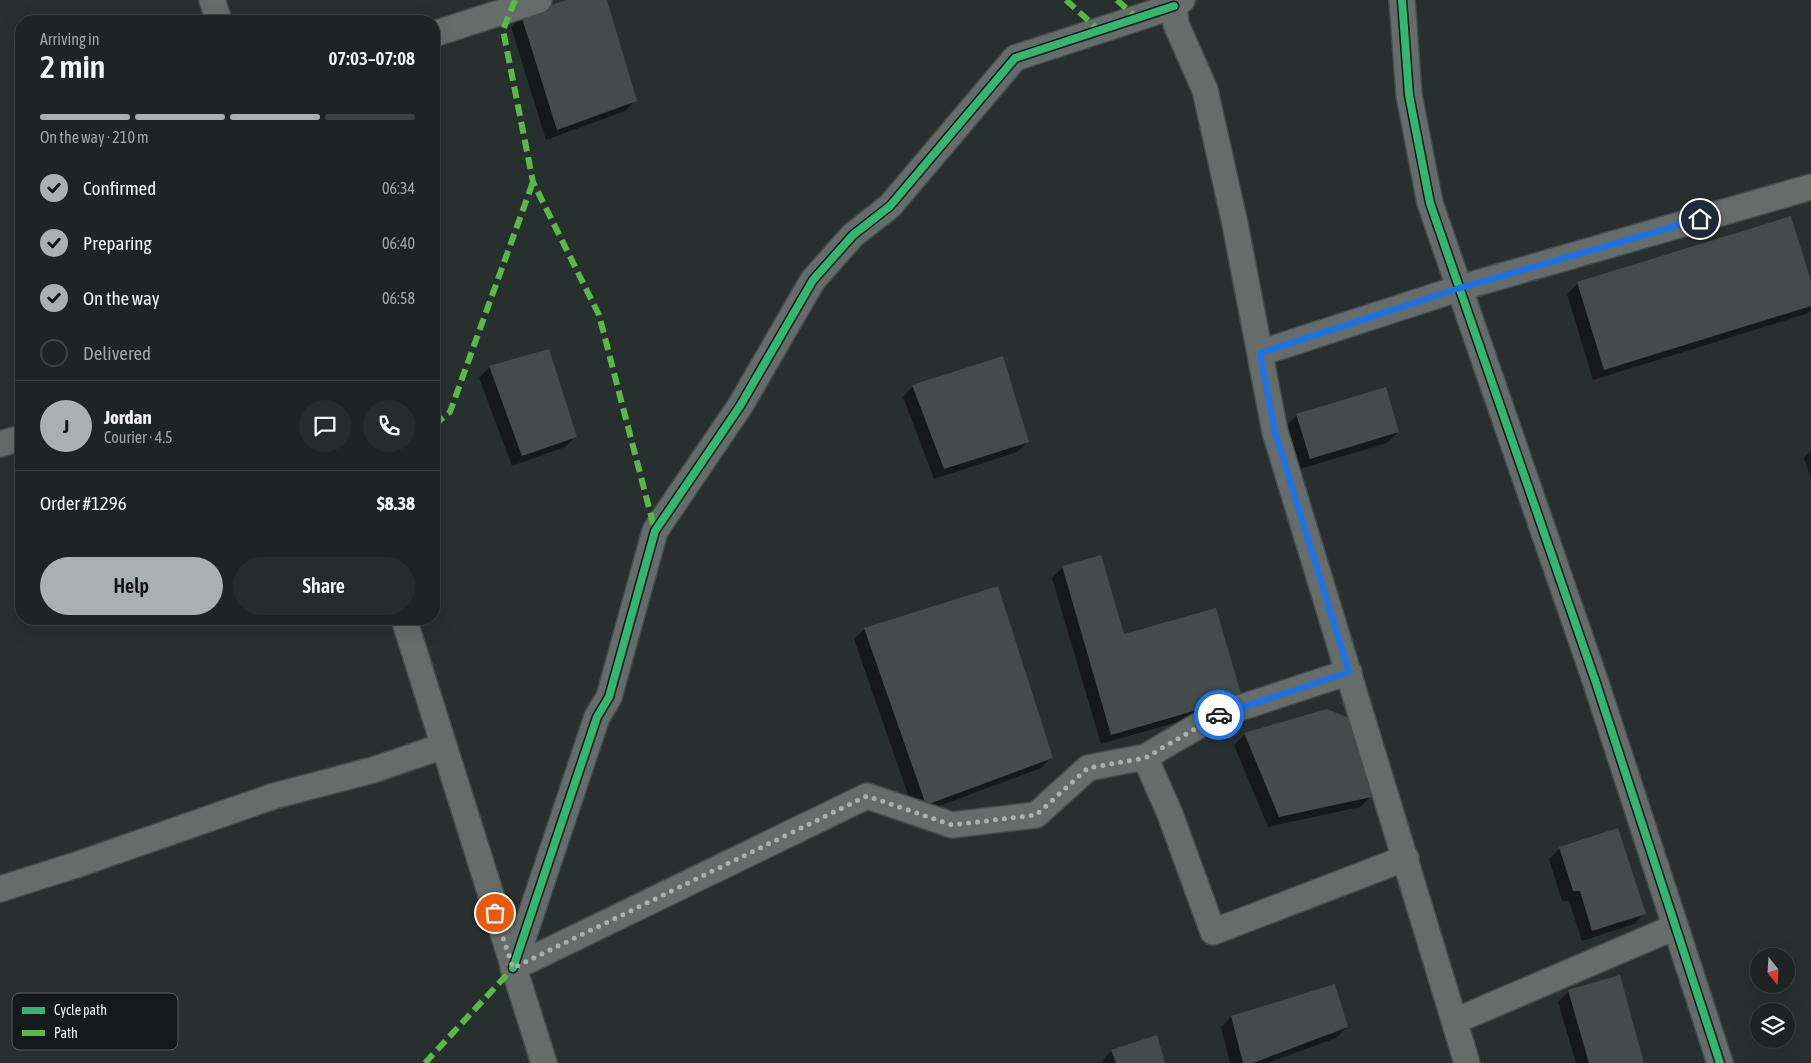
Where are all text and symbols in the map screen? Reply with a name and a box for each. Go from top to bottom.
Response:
text: Arriving in [40,30,100,48]
text: 07:03–07:08 [328,47,415,69]
text: 2 min [40,48,105,85]
text: On the way · 210 m [40,128,149,146]
icon: check [40,174,68,202]
text: Confirmed [83,177,156,199]
text: 06:34 [382,179,415,197]
pin [1679,198,1721,240]
icon: home [1686,205,1714,233]
icon: check [40,229,68,257]
text: Preparing [83,232,152,254]
text: 06:40 [382,234,415,252]
icon: check [40,284,68,312]
text: On the way [83,287,160,309]
text: 06:58 [382,289,415,307]
text: Delivered [83,342,151,364]
button: chat [299,400,351,452]
button: phone [363,400,415,452]
text: Jordan [104,406,152,428]
text: J [63,415,69,437]
text: Courier · 4.5 [104,428,173,446]
text: Order #1296 [40,492,127,514]
text: $8.38 [377,492,415,514]
button: Help [40,557,223,615]
button: Share [233,557,415,615]
courier [1194,690,1244,740]
icon: car [1205,701,1233,729]
pin [474,892,516,934]
icon: bag [481,899,509,927]
north arrow [1750,948,1795,992]
map controls [1750,948,1795,1048]
legend [12,993,178,1050]
text: Cycle path [54,1002,107,1018]
button: layers [1750,1003,1795,1048]
text: Path [54,1025,78,1041]

